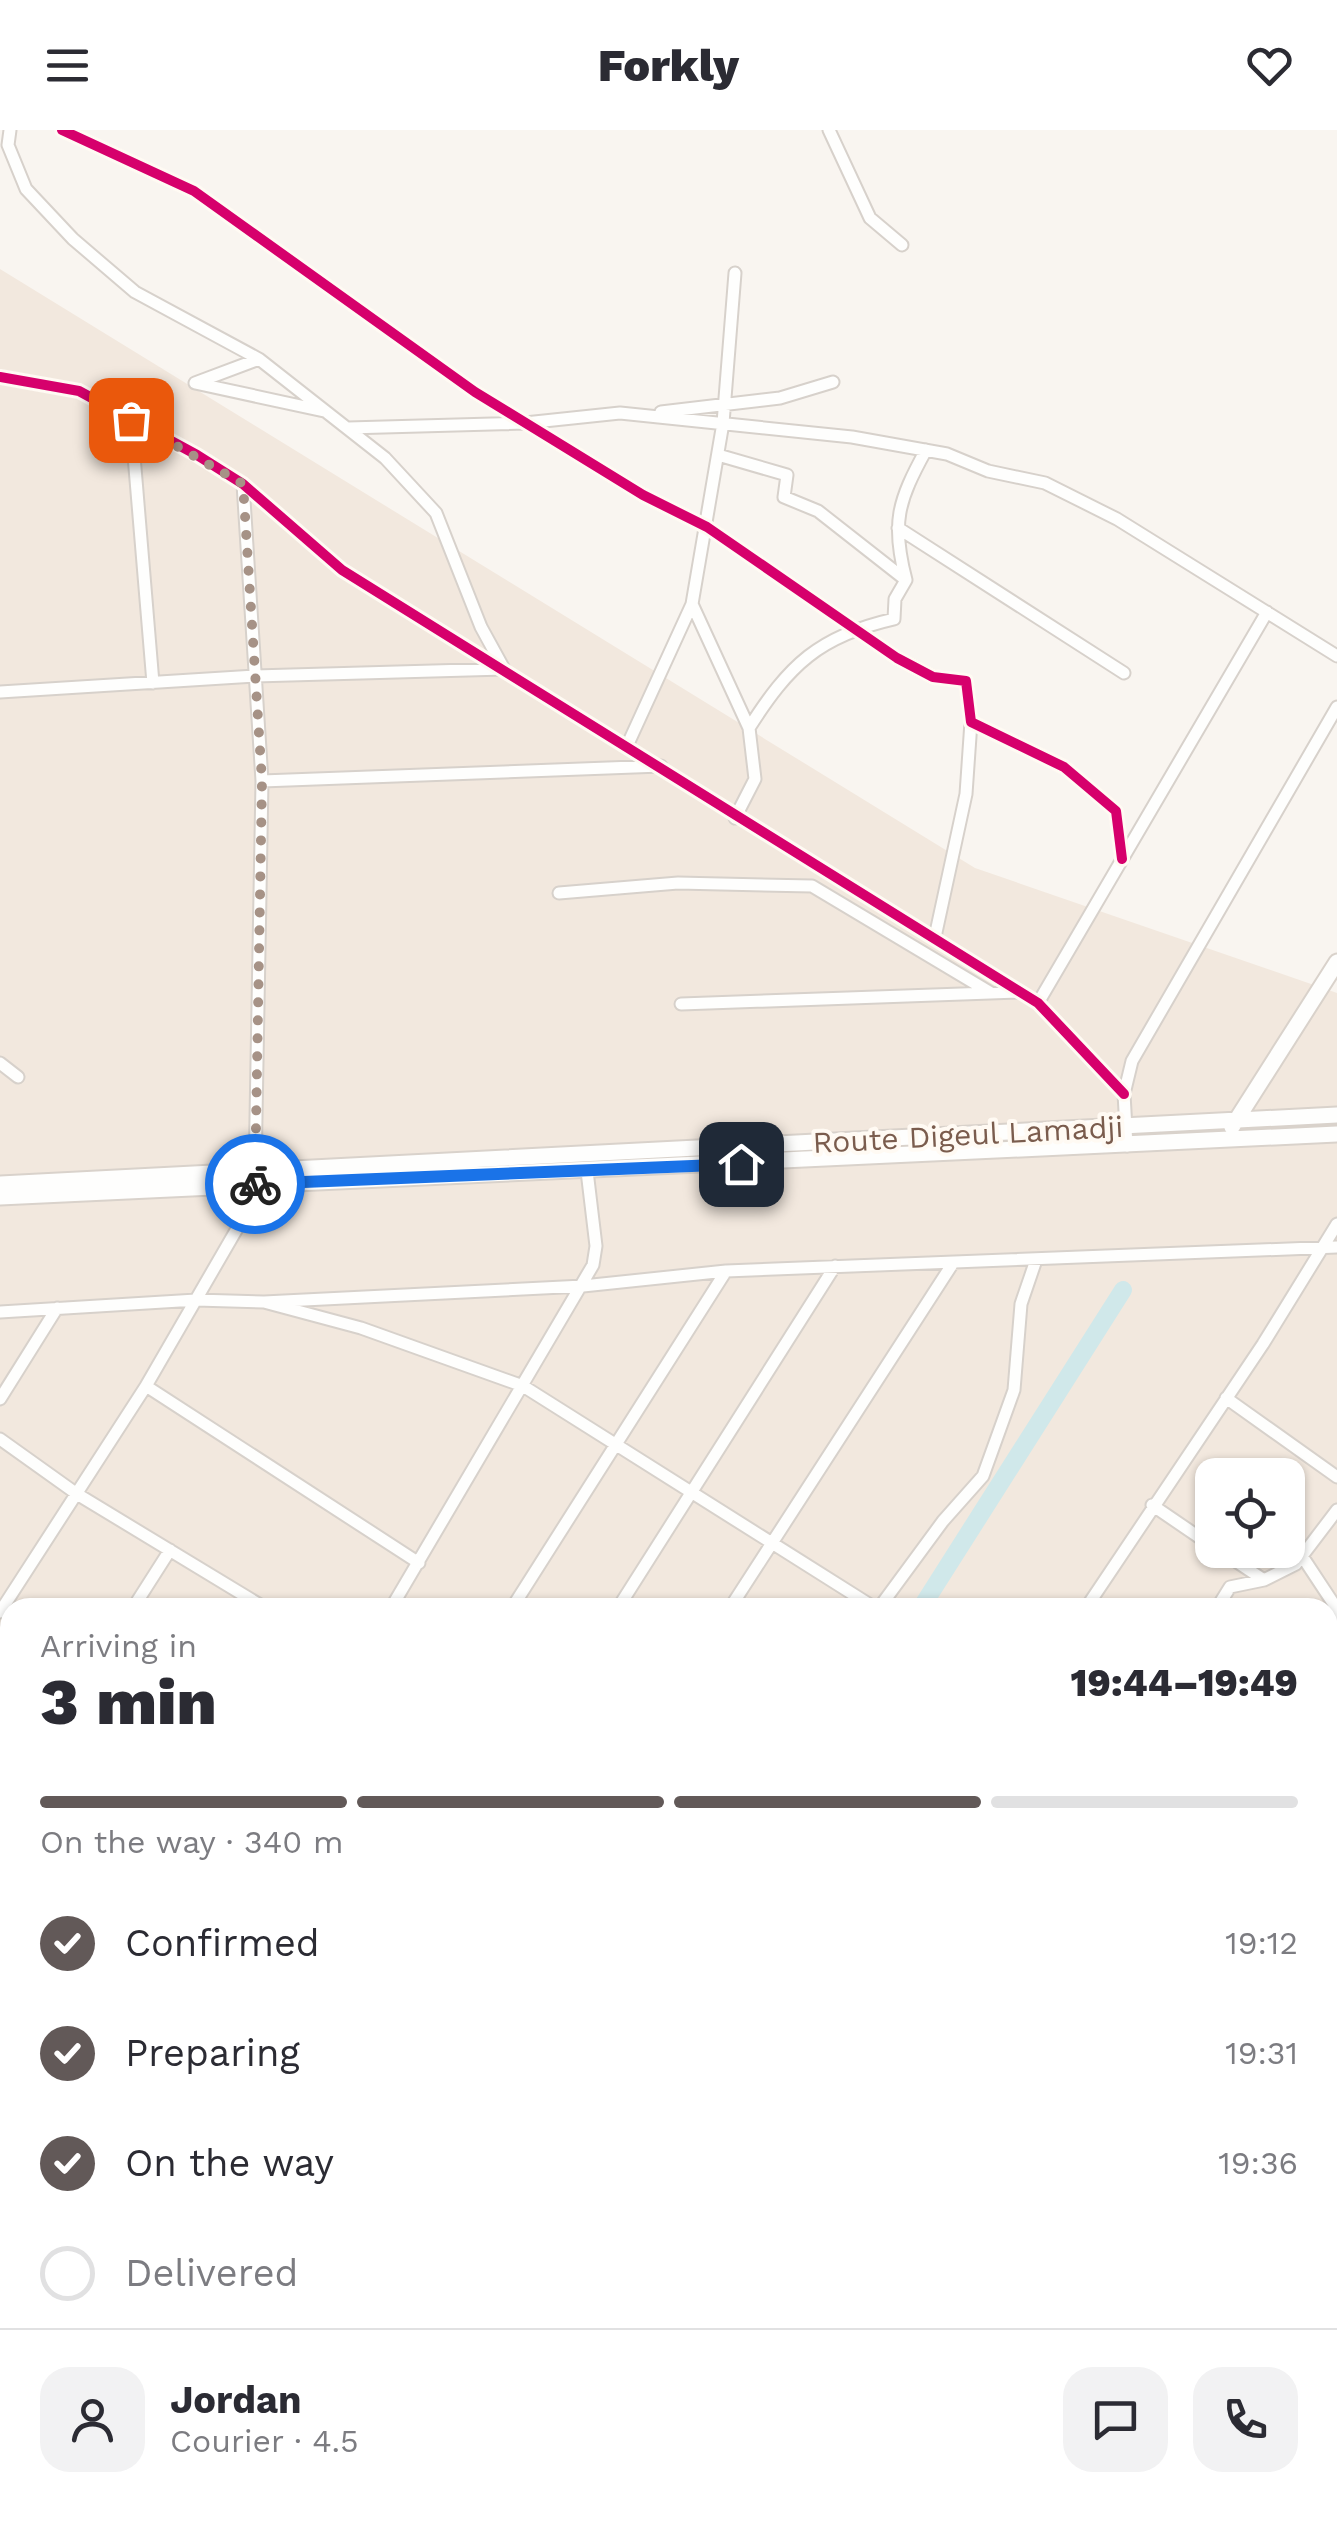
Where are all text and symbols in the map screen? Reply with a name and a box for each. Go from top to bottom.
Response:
icon: menu [40,38,95,93]
icon: heart [1242,38,1297,93]
text: Forkly [598,39,739,92]
pin [89,378,174,463]
icon: bag [104,393,159,448]
street label: Route Digeul Lamadji [812,1109,1124,1160]
pin [699,1122,784,1207]
courier [205,1134,305,1234]
icon: home [714,1137,769,1192]
icon: bike [228,1157,283,1212]
map controls [1195,1458,1305,1568]
button: locate [1195,1458,1305,1568]
text: Arriving in [40,1627,197,1665]
text: 19:44–19:49 [1071,1661,1298,1705]
text: 3 min [40,1664,217,1740]
text: On the way · 340 m [40,1823,344,1861]
icon: check [40,1916,95,1971]
text: Confirmed [125,1921,320,1965]
text: 19:12 [1225,1924,1298,1962]
icon: check [40,2026,95,2081]
text: Preparing [125,2031,300,2075]
text: 19:31 [1225,2034,1298,2072]
icon: check [40,2136,95,2191]
text: On the way [125,2141,334,2185]
text: 19:36 [1218,2144,1298,2182]
text: Delivered [125,2251,298,2295]
button: person [40,2367,145,2472]
button: chat [1063,2367,1168,2472]
button: phone [1193,2367,1298,2472]
text: Jordan [170,2378,302,2422]
text: Courier · 4.5 [170,2422,359,2460]

